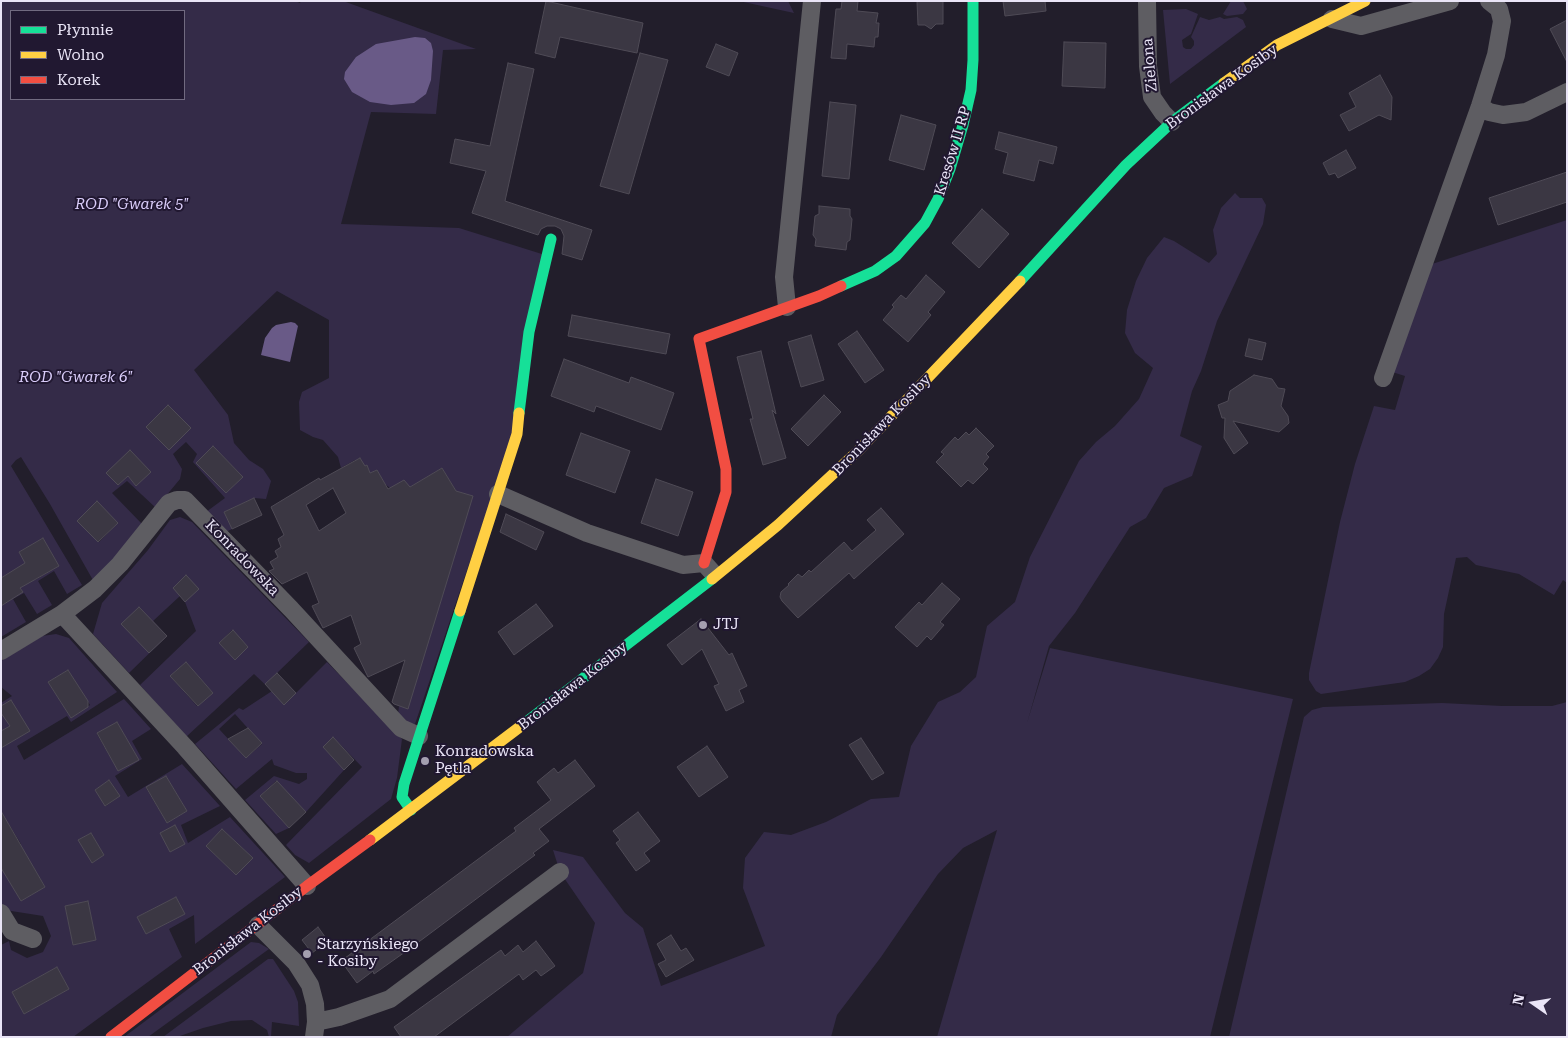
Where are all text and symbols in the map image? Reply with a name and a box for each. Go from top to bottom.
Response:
legend [10,10,185,100]
text: Płynnie [57,21,113,39]
street label: Zielona [1139,37,1161,93]
street label: Bronisława Kosiby [1163,40,1281,134]
text: Wolno [57,46,104,64]
text: Korek [57,71,100,89]
street label: Kresów II RP [931,104,975,198]
park label: ROD "Gwarek 5" [75,196,189,214]
park label: ROD "Gwarek 6" [19,369,133,387]
street label: Bronisława Kosiby [829,371,935,479]
street label: Konradowska [201,516,283,600]
place label: JTJ [713,616,739,634]
marker: JTJ [697,619,709,631]
street label: Bronisława Kosiby [515,638,631,734]
place label: Konradowska Pętla [435,743,534,778]
marker: Konradowska Pętla [419,755,431,767]
street label: Bronisława Kosiby [190,883,306,979]
place label: Starzyńskiego - Kosiby [317,936,419,971]
marker: Starzyńskiego - Kosiby [301,948,313,960]
north arrow [1508,978,1558,1028]
text: N [1509,993,1527,1007]

